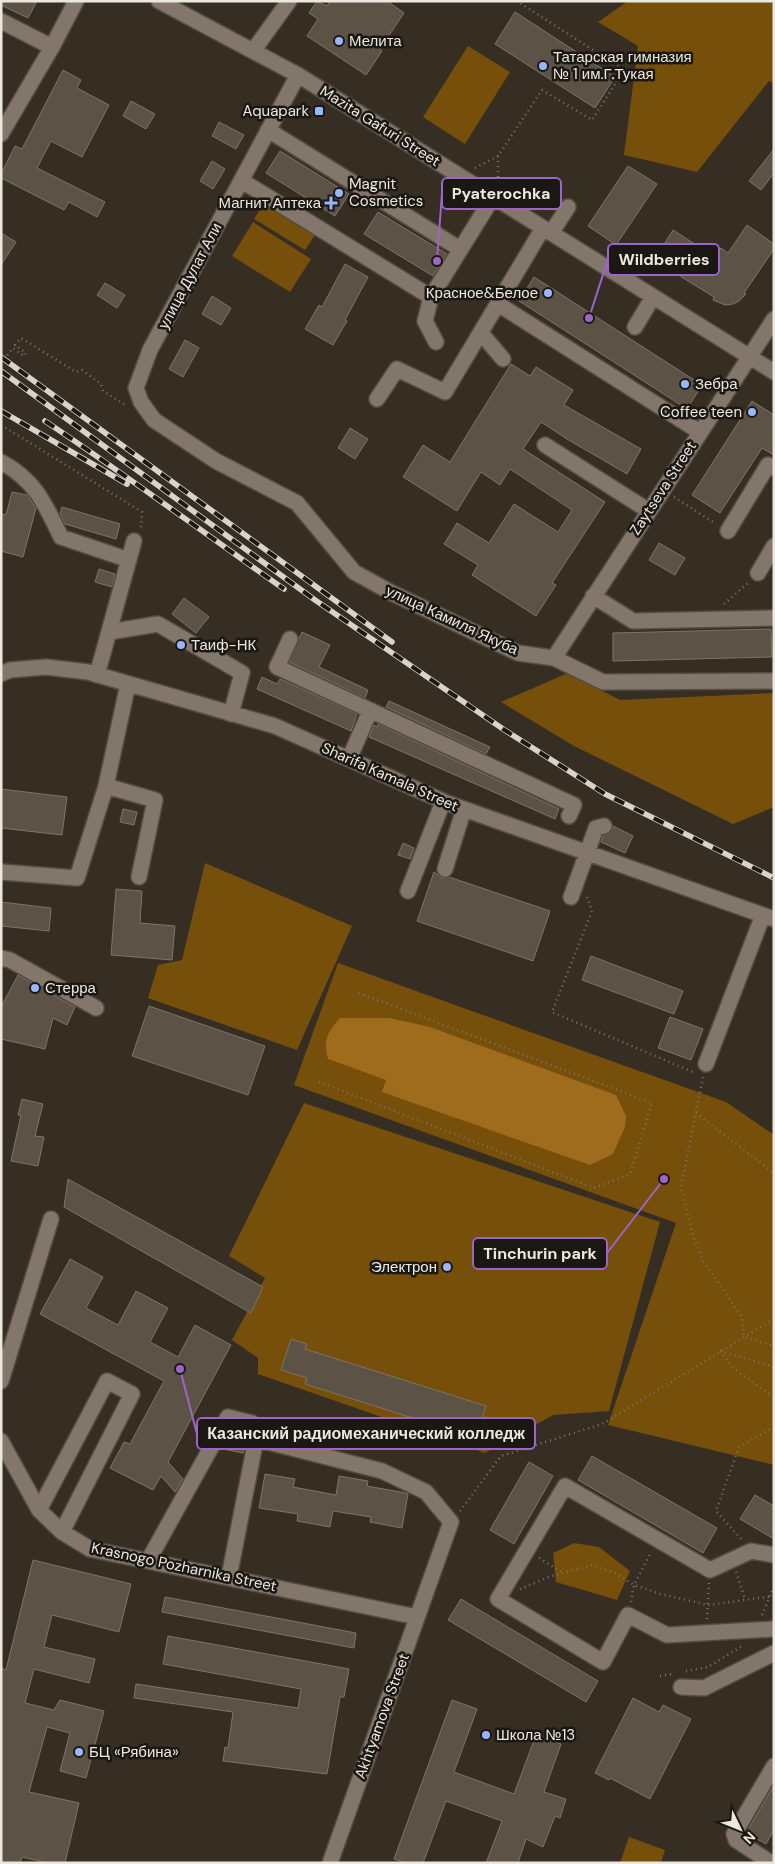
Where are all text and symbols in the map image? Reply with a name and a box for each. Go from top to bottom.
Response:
place label: Мелита [349,31,402,51]
marker: Мелита [333,35,345,47]
place label: Татарская гимназия № 1 им.Г.Тукая [553,47,692,84]
marker: Татарская гимназия № 1 им.Г.Тукая [537,60,549,72]
street label: Mazita Gafuri Street [316,81,444,171]
place label: Aquapark [243,101,309,121]
marker: Aquapark [313,105,325,117]
place label: Magnit Cosmetics [349,174,423,211]
callout: Pyaterochka [442,178,561,209]
text: Pyaterochka [452,183,550,204]
marker: Magnit Cosmetics [333,187,345,199]
place label: Магнит Аптека [219,193,322,213]
marker: Магнит Аптека [325,197,337,209]
street label: улица Дулат Али [154,219,226,333]
callout: Wildberries [608,244,719,275]
text: Wildberries [618,249,710,270]
place label: Красное&Белое [426,283,538,303]
marker: Красное&Белое [542,287,554,299]
place label: Зебра [695,374,738,394]
marker: Зебра [679,378,691,390]
place label: Coffee teen [660,402,742,422]
marker: Coffee teen [746,406,758,418]
street label: Zaytseva Street [625,437,701,539]
street label: улица Камиля Якуба [383,581,522,660]
place label: Таиф-НК [191,635,256,655]
marker: Таиф-НК [175,639,187,651]
street label: Sharifa Kamala Street [318,738,462,816]
place label: Стерра [45,978,97,998]
marker: Стерра [29,982,41,994]
callout: Tinchurin park [473,1238,607,1269]
text: Tinchurin park [483,1243,597,1264]
place label: Электрон [371,1257,437,1277]
marker: Электрон [441,1261,453,1273]
callout: Казанский радиомеханический колледж [197,1418,535,1449]
text: Казанский радиомеханический колледж [207,1423,526,1444]
street label: Krasnogo Pozharnika Street [90,1538,279,1596]
street label: Akhtyamova Street [350,1650,414,1782]
place label: Школа №13 [496,1725,575,1745]
marker: Школа №13 [480,1729,492,1741]
place label: БЦ «Рябина» [89,1742,179,1762]
marker: БЦ «Рябина» [73,1746,85,1758]
north arrow [715,1804,765,1854]
text: N [739,1828,760,1848]

